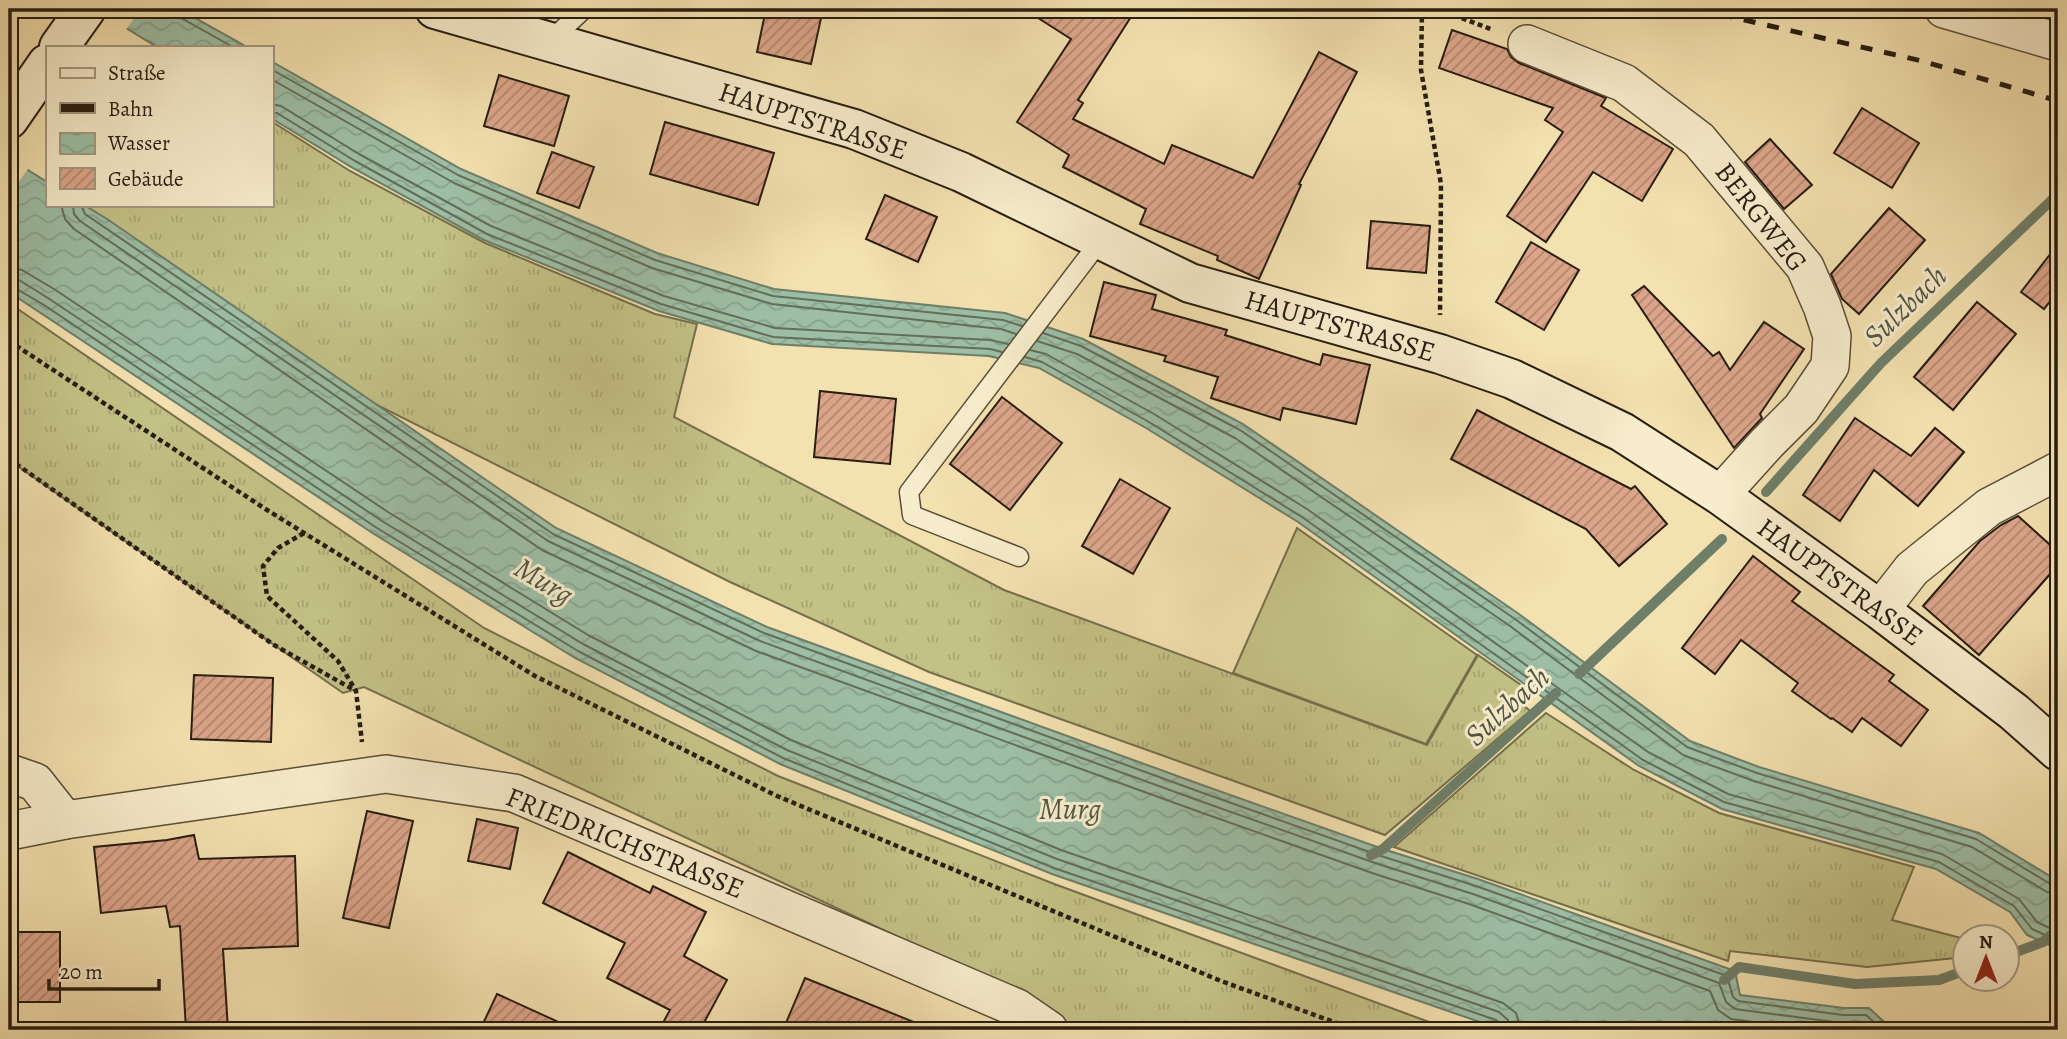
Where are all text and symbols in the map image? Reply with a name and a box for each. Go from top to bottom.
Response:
legend [46,46,273,206]
text: Straße [108,59,166,87]
street label: HAUPTSTRASSE [714,73,912,169]
text: Bahn [108,95,153,123]
text: Wasser [107,129,170,157]
street label: BERGWEG [1706,154,1816,280]
text: Gebäude [108,165,184,193]
water label: Sulzbach [1855,256,1955,356]
street label: HAUPTSTRASSE [1240,281,1440,371]
street label: HAUPTSTRASSE [1749,509,1931,655]
water label: Murg [507,548,582,614]
water label: Sulzbach [1456,657,1558,755]
street label: FRIEDRICHSTRASSE [500,778,750,908]
water label: Murg [1039,789,1102,829]
north arrow [1952,923,2022,993]
text: N [1979,929,1993,955]
scale bar [49,948,159,992]
text: 20 m [60,958,103,986]

